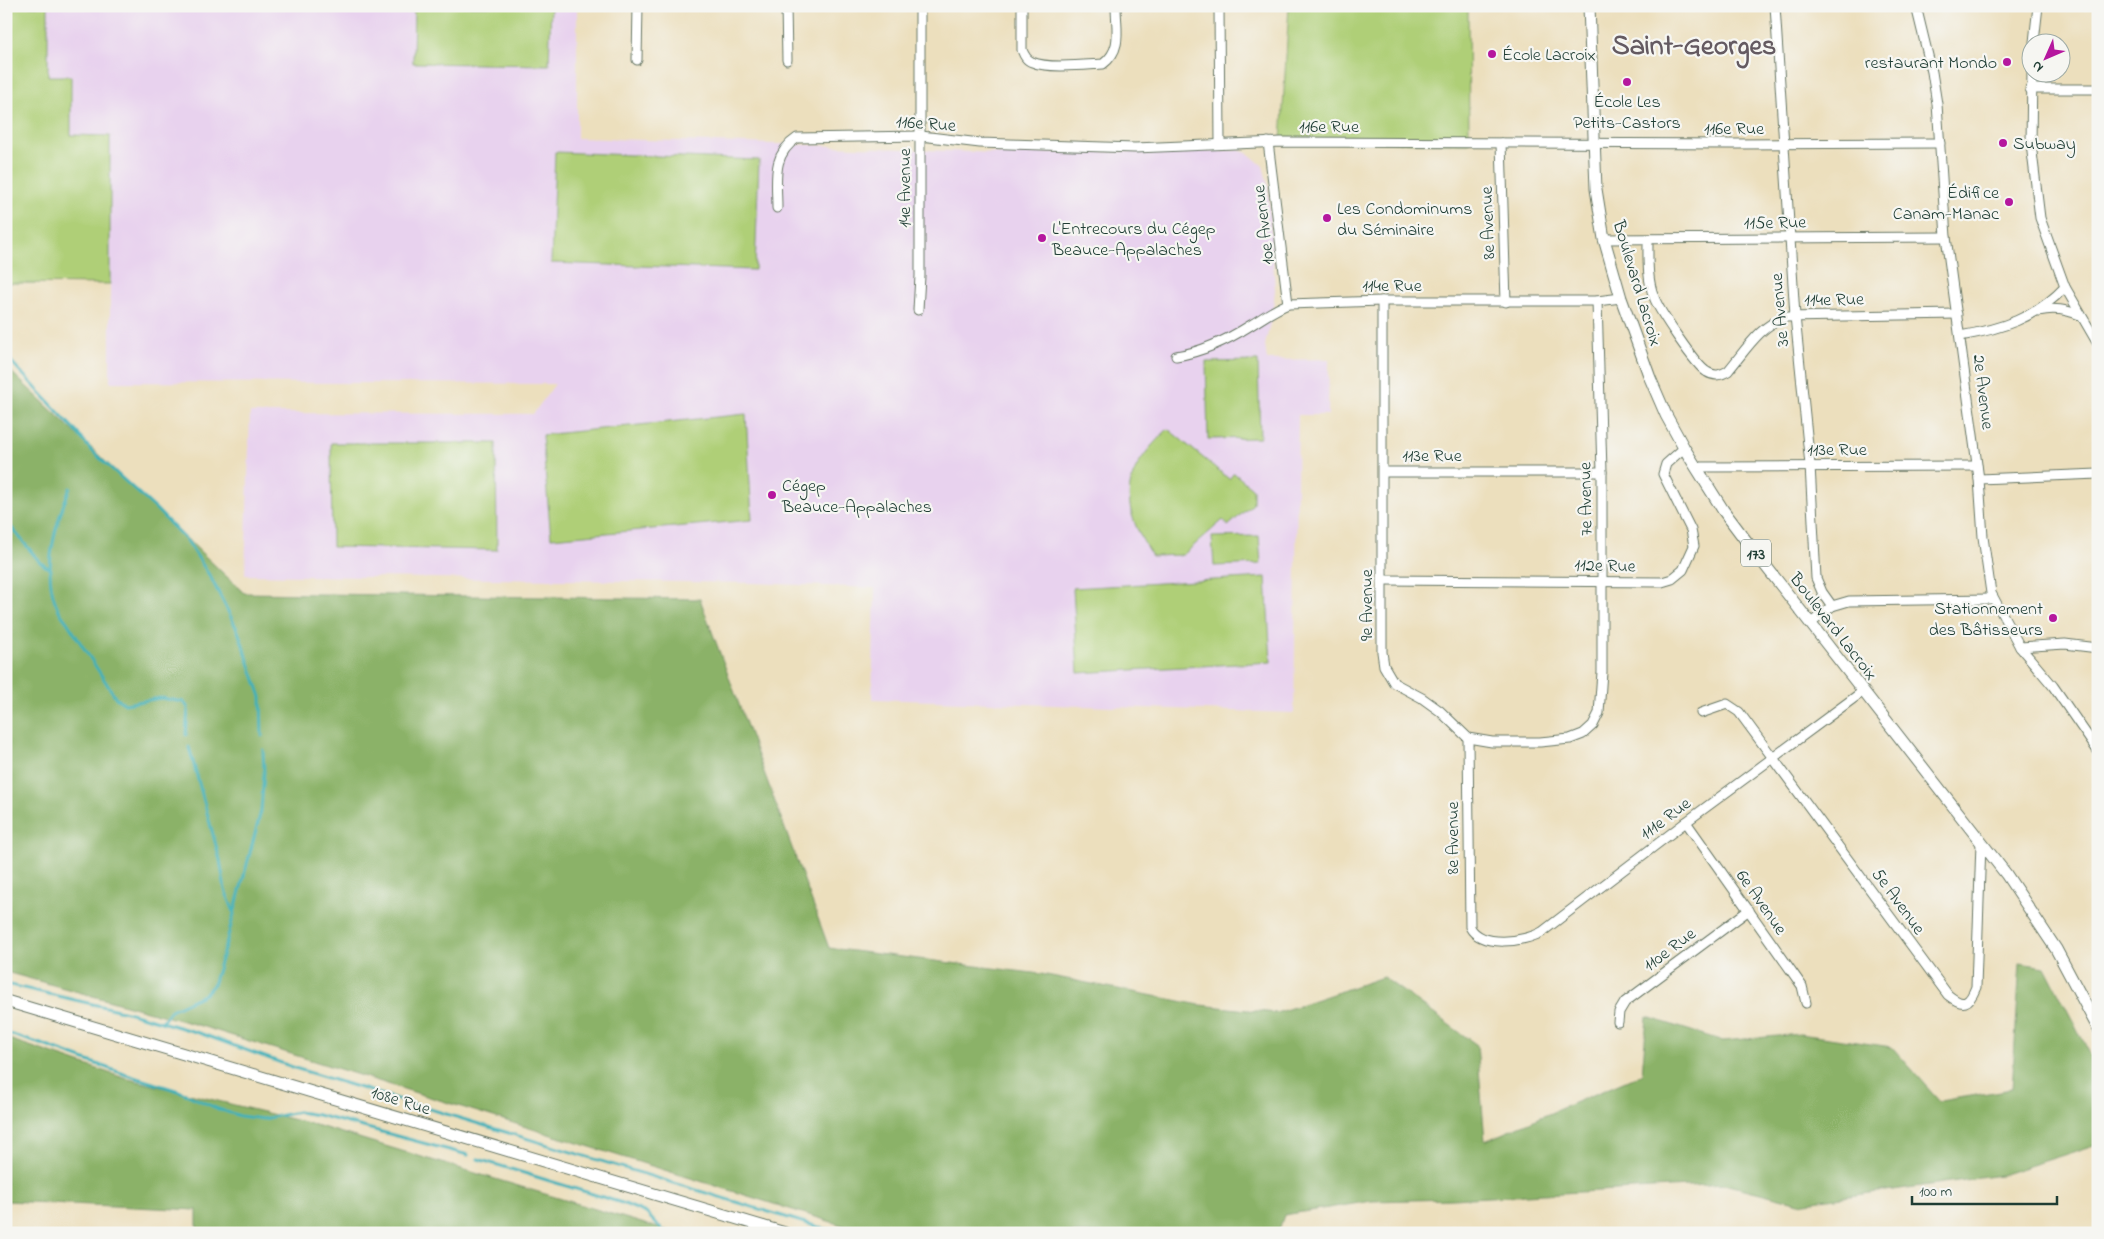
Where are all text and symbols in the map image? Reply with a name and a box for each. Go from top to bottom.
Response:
district label: Saint-Georges [1612,27,1776,69]
north arrow [2022,32,2072,82]
place label: École Lacroix [1502,43,1596,69]
marker: École Lacroix [1486,48,1498,60]
place label: restaurant Mondo [1865,51,1997,77]
text: N [2027,55,2049,77]
marker: restaurant Mondo [2001,56,2013,68]
marker: École Les Petits-Castors [1621,76,1633,88]
place label: École Les Petits-Castors [1573,90,1681,137]
street label: 116e Rue [895,110,958,140]
street label: 116e Rue [1299,115,1360,141]
street label: 116e Rue [1704,117,1765,143]
place label: Subway [2013,132,2076,158]
marker: Subway [1997,137,2009,149]
street label: 14e Avenue [893,147,919,228]
place label: Édifice Canam-Manac [1893,181,2000,228]
street label: 10e Avenue [1247,183,1283,266]
street label: 8e Avenue [1475,185,1503,260]
marker: Édifice Canam-Manac [2003,196,2015,208]
place label: Les Condominums du Séminaire [1337,197,1472,244]
street label: 115e Rue [1744,210,1807,238]
marker: Les Condominums du Séminaire [1321,212,1333,224]
place label: L'Entrecours du Cégep Beauce-Appalaches [1051,217,1216,264]
street label: Boulevard Lacroix [1604,217,1668,350]
marker: L'Entrecours du Cégep Beauce-Appalaches [1036,232,1048,244]
street label: 3e Avenue [1765,271,1797,348]
street label: 114e Rue [1362,274,1423,300]
street label: 114e Rue [1804,287,1865,315]
street label: 2e Avenue [1965,353,2000,432]
street label: 113e Rue [1807,438,1868,464]
street label: 113e Rue [1402,444,1463,470]
street label: 7e Avenue [1573,461,1601,536]
place label: Cégep Beauce-Appalaches [781,474,932,521]
marker: Cégep Beauce-Appalaches [766,489,778,501]
road number: 173 [1741,540,1771,566]
street label: 112e Rue [1574,553,1637,581]
street label: Boulevard Lacroix [1781,567,1883,687]
street label: 9e Avenue [1355,568,1381,641]
place label: Stationnement des Bâtisseurs [1929,597,2043,644]
marker: Stationnement des Bâtisseurs [2047,612,2059,624]
street label: 111e Rue [1635,791,1698,847]
street label: 8e Avenue [1441,801,1467,875]
street label: 5e Avenue [1864,864,1931,942]
street label: 6e Avenue [1728,865,1793,942]
street label: 110e Rue [1638,922,1703,979]
street label: 108e Rue [367,1081,434,1124]
scale bar [1912,1174,2056,1206]
text: 100 m [1919,1181,1952,1203]

